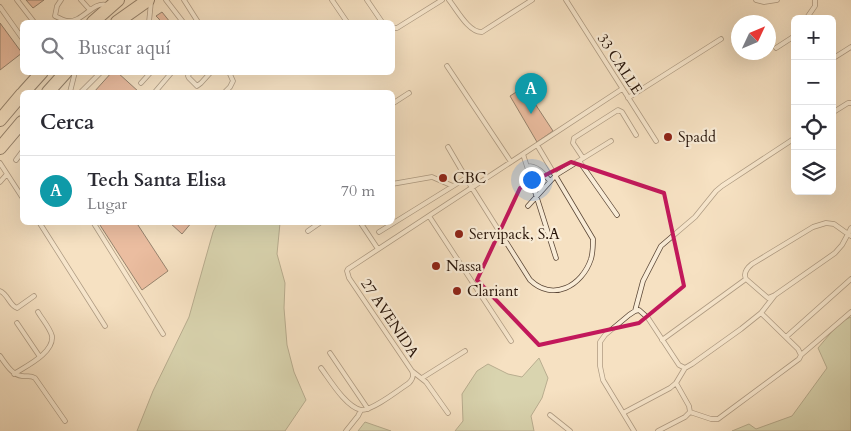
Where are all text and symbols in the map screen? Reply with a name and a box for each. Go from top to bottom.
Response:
north arrow [731,15,776,60]
map controls [791,15,836,195]
button: + [791,15,836,60]
search box [20,20,395,75]
street label: 33 CALLE [593,30,647,98]
icon: search [38,34,66,62]
text: Buscar aquí [78,35,171,61]
button: − [791,60,836,105]
pin: A [515,73,547,114]
button: locate [791,105,836,150]
text: Cerca [40,108,94,137]
place label: Spadd [678,127,716,147]
marker: Spadd [662,131,674,143]
button: layers [791,150,836,195]
text: Tech Santa Elisa [87,167,227,193]
your location [519,167,545,193]
place label: CBC [453,168,486,188]
marker: CBC [437,172,449,184]
text: A [50,180,62,202]
text: 70 m [341,180,375,202]
text: Lugar [87,193,127,215]
place label: Servipack, S.A [469,224,560,244]
marker: Servipack, S.A [453,228,465,240]
place label: Nassa [446,256,482,276]
marker: Nassa [430,260,442,272]
street label: 27 AVENIDA [356,275,424,362]
place label: Clariant [467,281,518,301]
marker: Clariant [451,285,463,297]

